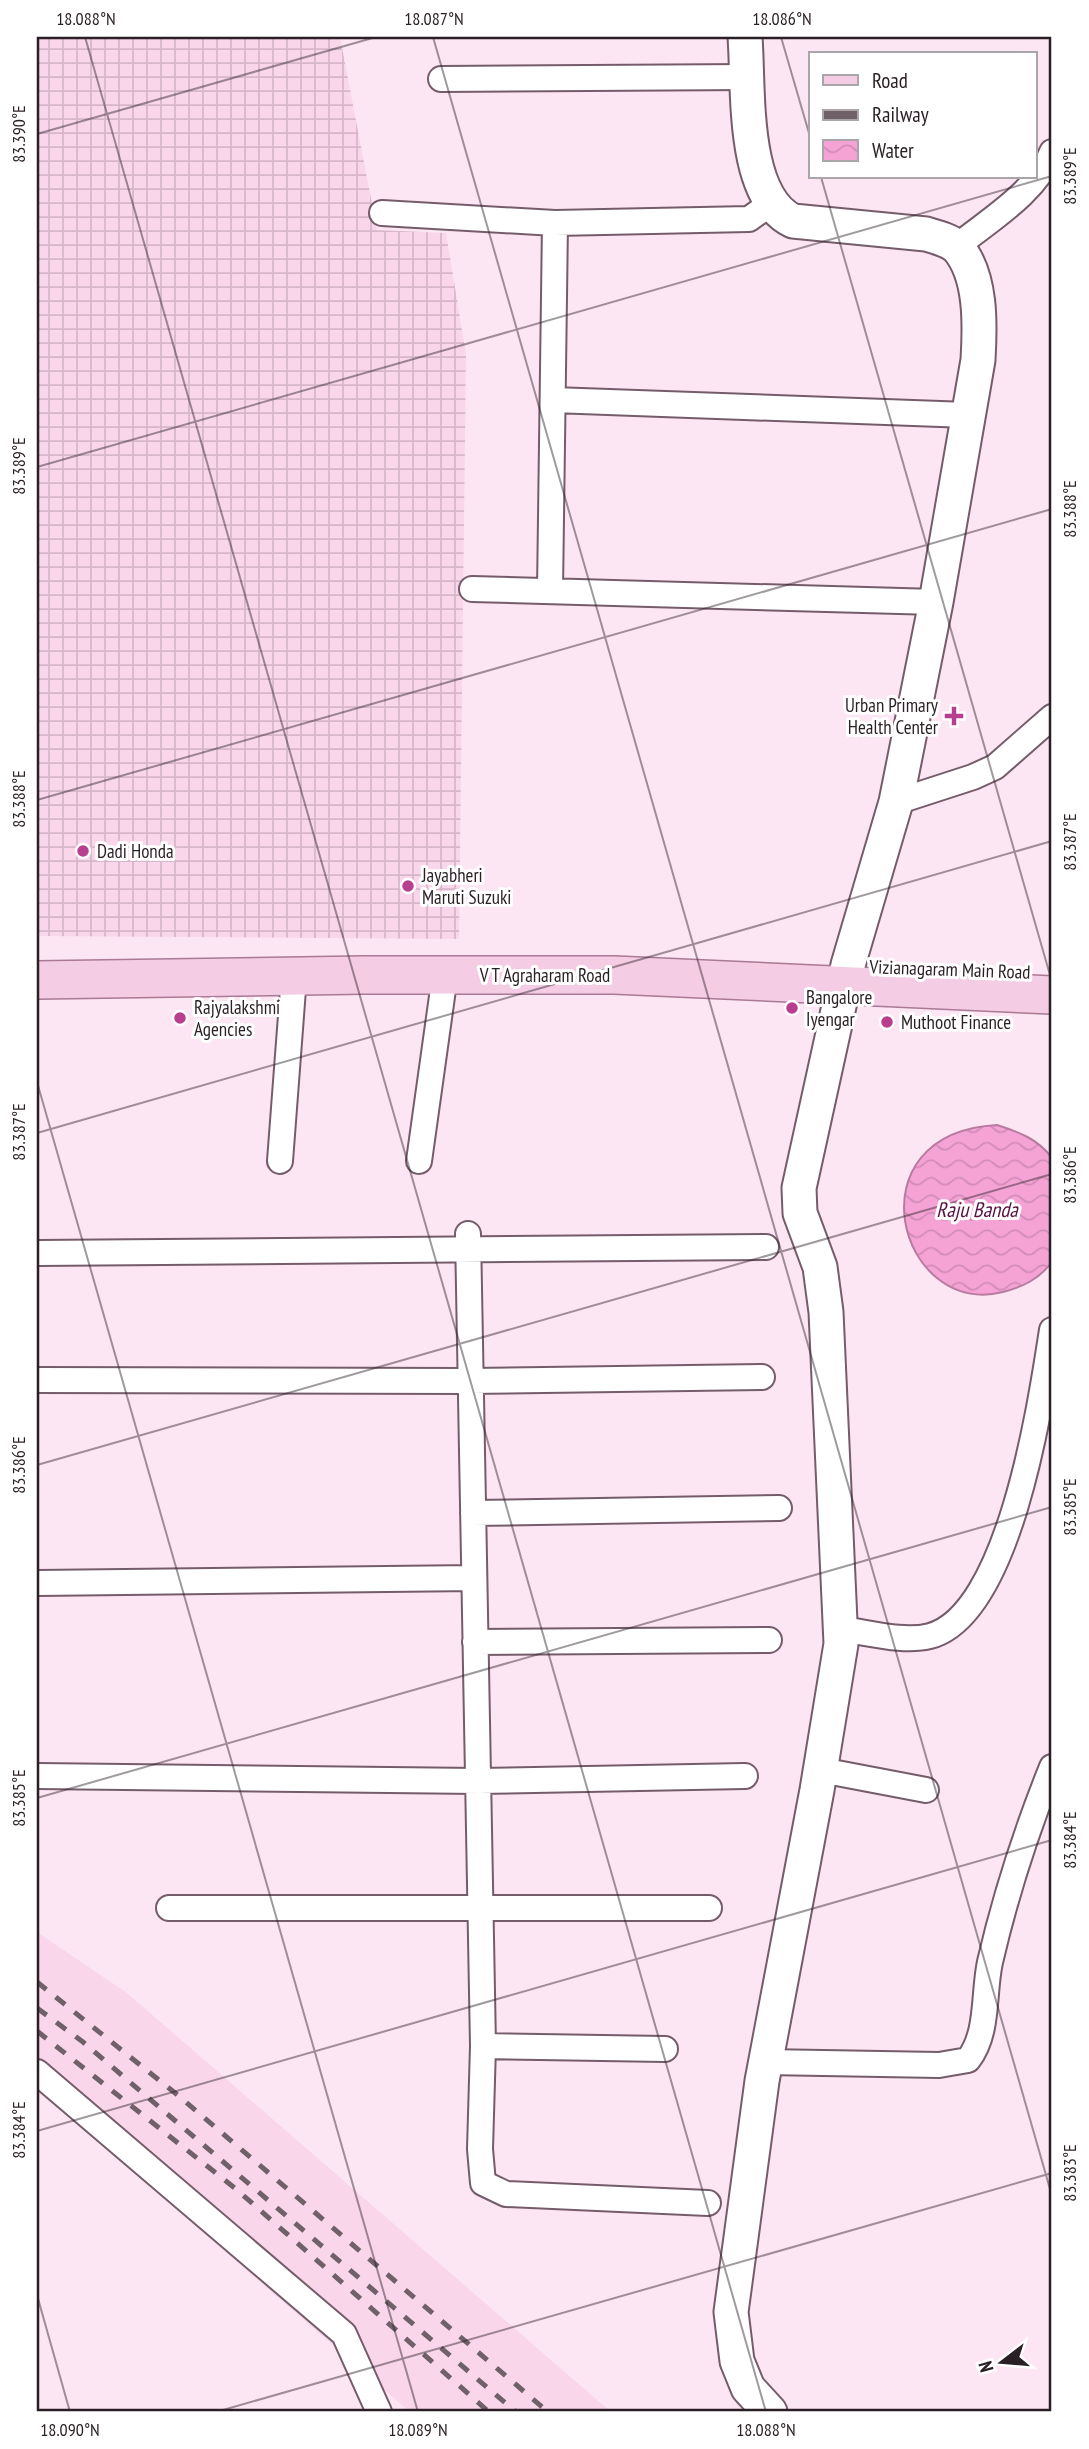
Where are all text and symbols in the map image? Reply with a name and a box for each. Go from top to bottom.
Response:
text: 18.088°N [56,7,116,30]
text: 18.087°N [404,7,464,30]
text: 18.086°N [752,7,812,30]
legend [809,52,1036,178]
text: Road [872,67,908,94]
text: Railway [872,101,929,128]
text: 83.390°E [7,105,30,163]
text: Water [872,137,914,164]
text: 83.389°E [1058,147,1081,205]
text: 83.389°E [7,437,30,495]
text: 83.388°E [1058,480,1081,538]
place label: Urban Primary Health Center [845,693,939,739]
marker: Urban Primary Health Center [944,706,964,726]
text: 83.388°E [7,770,30,828]
text: 83.387°E [1058,813,1081,871]
place label: Dadi Honda [97,839,174,863]
marker: Dadi Honda [75,843,91,859]
place label: Jayabheri Maruti Suzuki [421,863,512,909]
marker: Jayabheri Maruti Suzuki [400,878,416,894]
street label: Vizianagaram Main Road [868,954,1031,984]
street label: V T Agraharam Road [479,963,610,987]
place label: Bangalore Iyengar [806,985,873,1031]
place label: Rajyalakshmi Agencies [194,995,280,1041]
marker: Bangalore Iyengar [784,1000,800,1016]
marker: Rajyalakshmi Agencies [172,1010,188,1026]
place label: Muthoot Finance [901,1010,1011,1034]
marker: Muthoot Finance [879,1014,895,1030]
text: 83.387°E [7,1103,30,1161]
text: 83.386°E [1058,1146,1081,1204]
water label: Raju Banda [936,1196,1019,1223]
text: 83.386°E [7,1436,30,1494]
text: 83.385°E [1058,1478,1081,1536]
text: 83.385°E [7,1769,30,1827]
text: 83.384°E [1058,1811,1081,1869]
text: 83.384°E [7,2101,30,2159]
text: 83.383°E [1058,2144,1081,2202]
north arrow [967,2326,1036,2396]
text: N [973,2358,999,2375]
text: 18.090°N [40,2418,100,2441]
text: 18.089°N [388,2418,448,2441]
text: 18.088°N [736,2418,796,2441]

